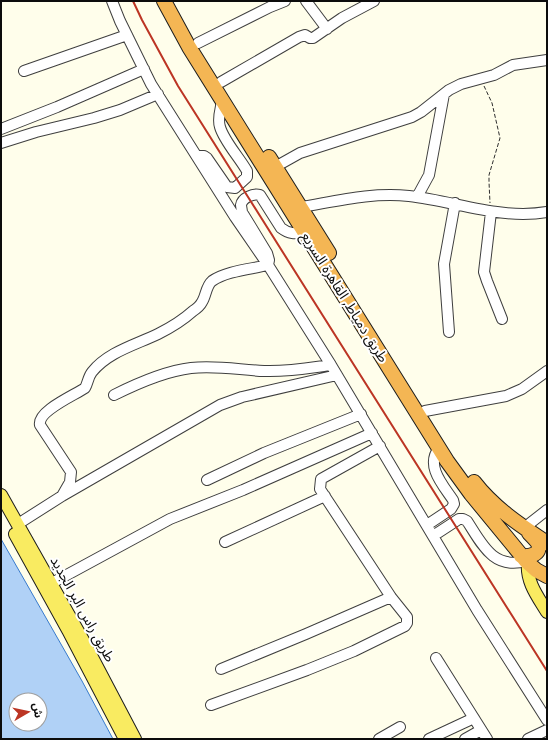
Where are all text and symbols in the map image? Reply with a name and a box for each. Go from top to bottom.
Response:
street label: طريق دمياط, القاهرة السريع [296,228,393,367]
street label: طريق راس البر الجديد [45,553,120,666]
north arrow [8,692,48,732]
text: ش [28,702,47,719]

